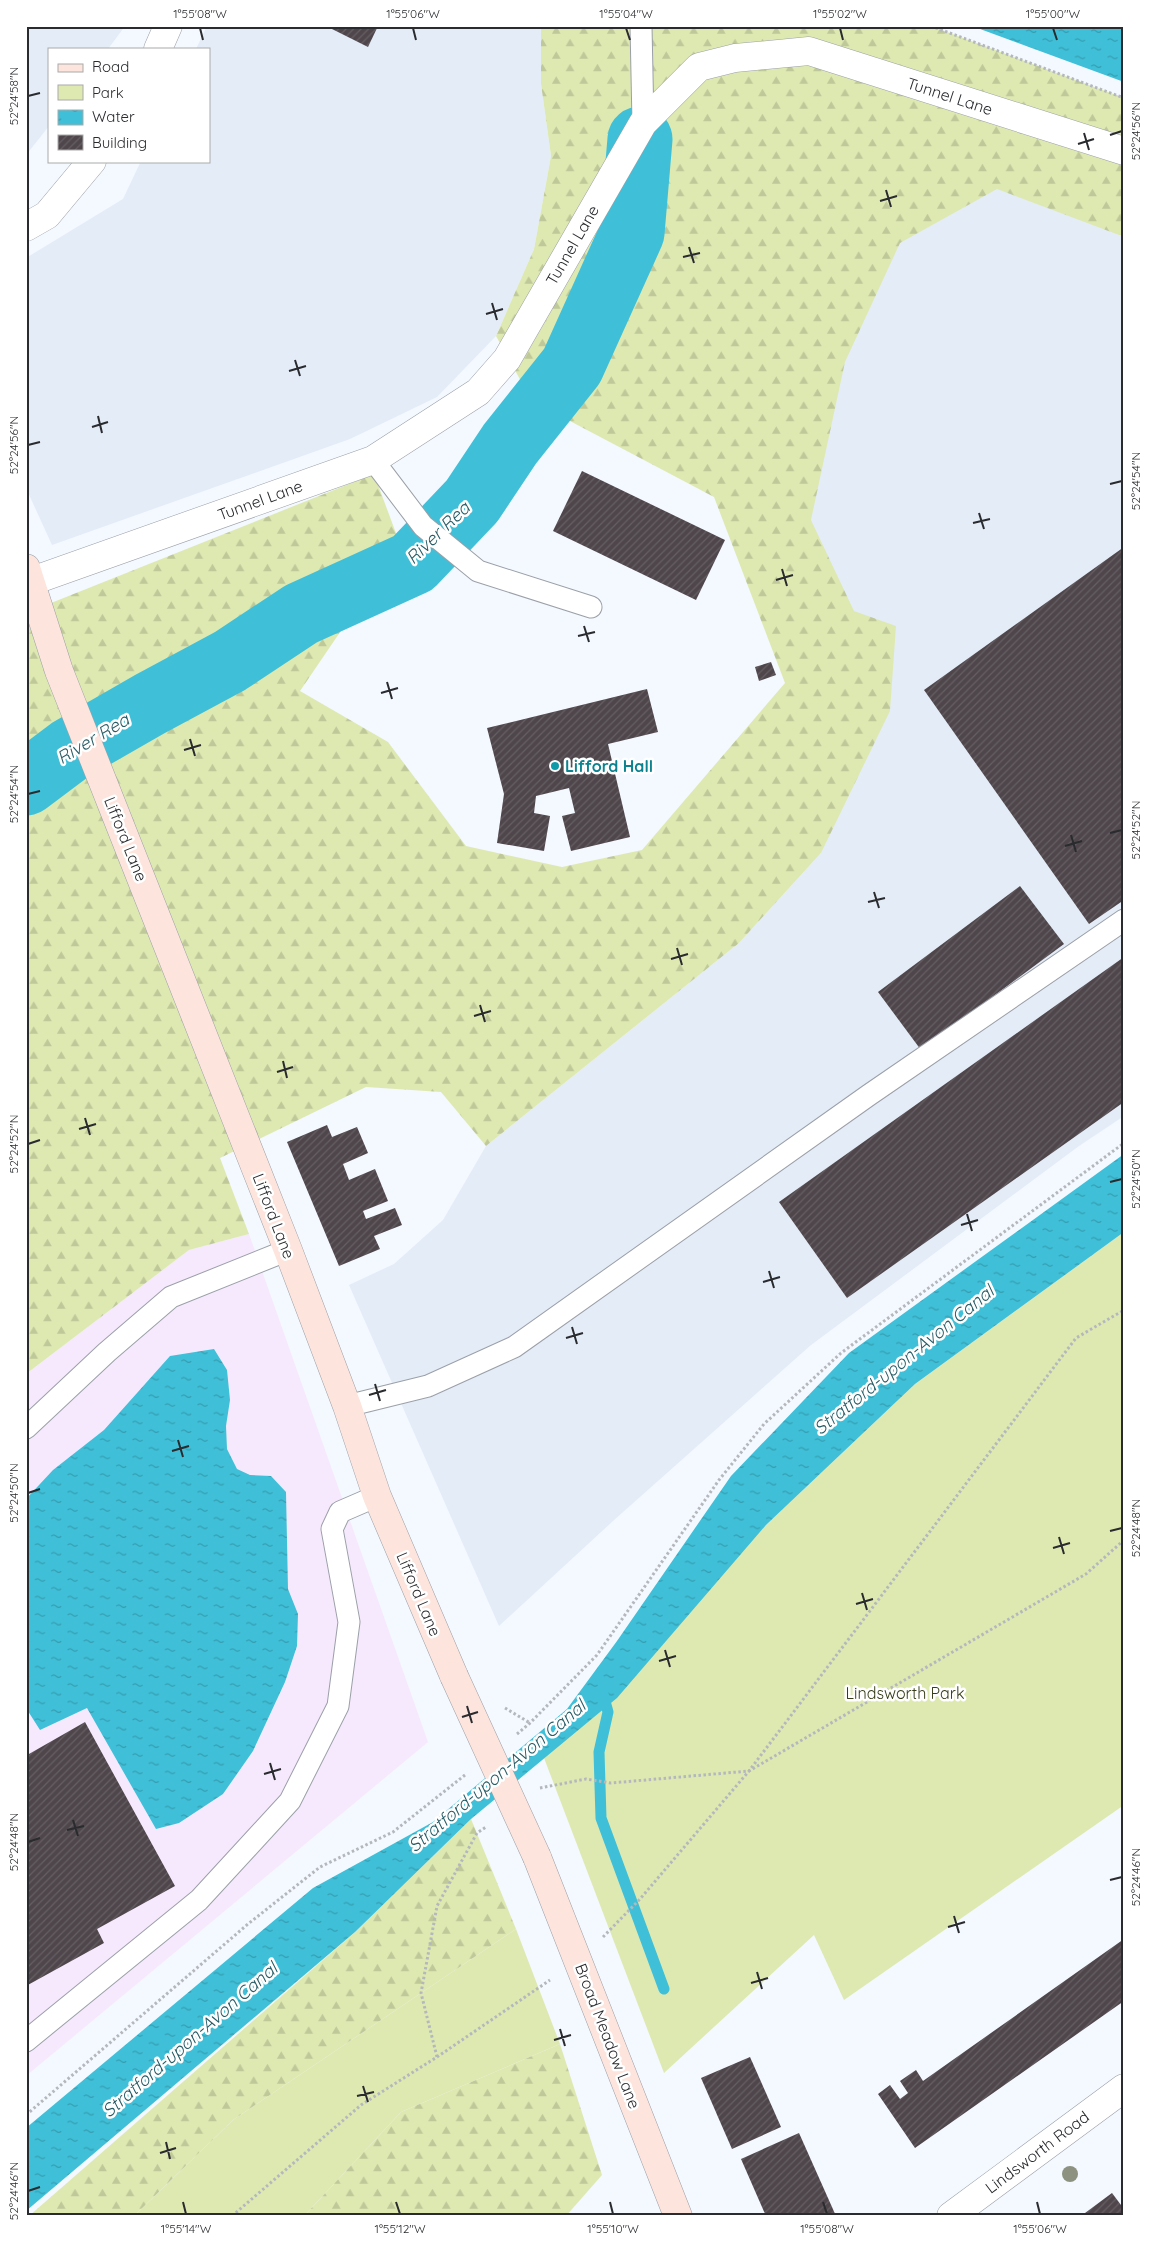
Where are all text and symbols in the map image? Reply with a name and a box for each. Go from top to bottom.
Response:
text: 1°55'08"W [173,6,227,21]
text: 1°55'06"W [386,6,440,21]
text: 1°55'04"W [599,6,653,21]
text: 1°55'02"W [813,6,867,21]
text: 1°55'00"W [1026,6,1081,21]
legend [48,48,210,162]
text: Road [92,57,129,76]
text: 52°24'58"N [6,67,21,125]
street label: Tunnel Lane [905,73,995,119]
text: Park [92,83,124,102]
text: 52°24'56"N [1128,102,1143,160]
text: Water [92,107,135,126]
text: Building [92,133,147,152]
street label: Tunnel Lane [541,201,603,289]
text: 52°24'56"N [6,416,21,474]
text: 52°24'54"N [1128,452,1143,510]
street label: Tunnel Lane [215,475,305,525]
water label: River Rea [401,496,475,569]
water label: River Rea [52,707,134,769]
place label: Lifford Hall [565,756,653,776]
marker: Lifford Hall [549,760,561,772]
text: 52°24'54"N [6,765,21,823]
street label: Lifford Lane [100,794,152,884]
text: 52°24'52"N [1128,801,1143,859]
text: 52°24'52"N [6,1115,21,1173]
text: 52°24'50"N [1128,1149,1143,1209]
street label: Lifford Lane [249,1171,299,1261]
water label: Stratford-upon-Avon Canal [809,1279,1000,1439]
text: 52°24'50"N [6,1463,21,1523]
text: 52°24'48"N [1128,1499,1143,1557]
street label: Lifford Lane [392,1549,446,1639]
park label: Lindsworth Park [846,1683,965,1703]
water label: Stratford-upon-Avon Canal [403,1693,592,1857]
text: 52°24'48"N [6,1813,21,1871]
text: 52°24'46"N [1128,1848,1143,1906]
water label: Stratford-upon-Avon Canal [97,1956,284,2122]
street label: Broad Meadow Lane [571,1961,645,2111]
street label: Lindsworth Road [981,2106,1093,2198]
text: 52°24'46"N [6,2162,21,2220]
text: 1°55'14"W [161,2221,212,2236]
text: 1°55'12"W [374,2221,426,2236]
text: 1°55'10"W [587,2221,639,2236]
text: 1°55'08"W [800,2221,854,2236]
text: 1°55'06"W [1013,2221,1067,2236]

